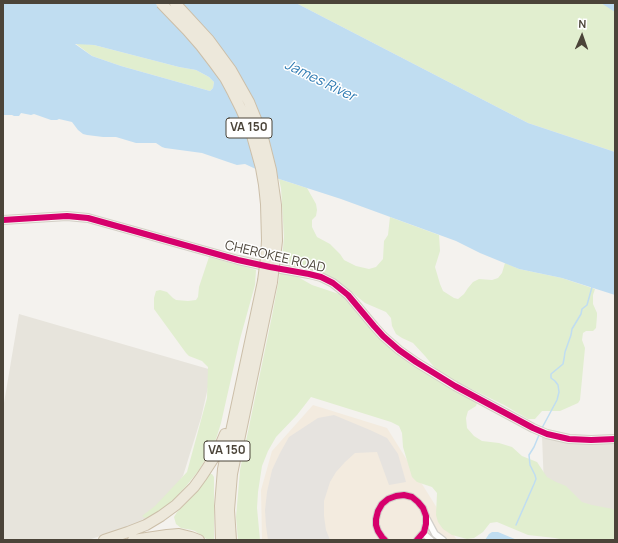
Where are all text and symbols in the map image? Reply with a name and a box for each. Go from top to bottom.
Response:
north arrow [562,16,602,56]
text: N [578,16,587,31]
water label: James River [282,57,358,105]
road number: VA 150 [226,118,272,138]
street label: CHEROKEE ROAD [223,238,327,276]
road number: VA 150 [204,441,250,461]

